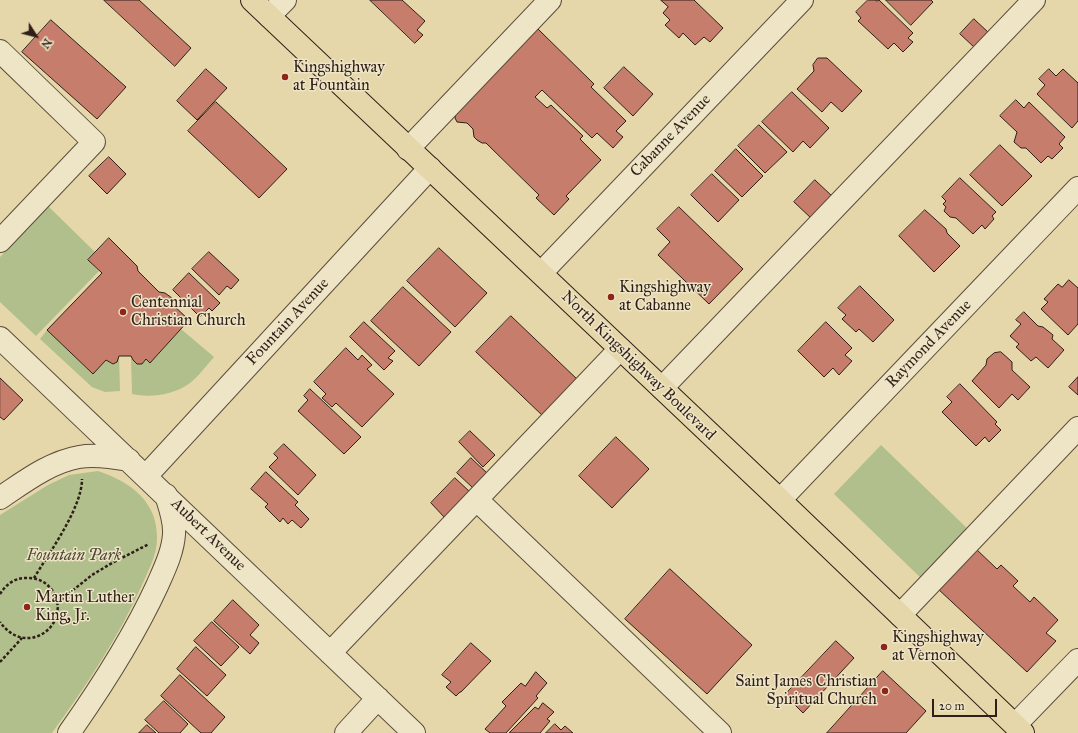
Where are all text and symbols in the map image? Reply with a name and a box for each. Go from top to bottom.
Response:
north arrow [16,16,56,56]
text: N [38,36,54,51]
place label: Kingshighway at Fountain [293,58,385,96]
marker: Kingshighway at Fountain [280,72,290,82]
street label: Cabanne Avenue [627,91,715,181]
street label: Fountain Avenue [243,274,333,370]
place label: Kingshighway at Cabanne [619,278,711,316]
street label: North Kingshighway Boulevard [557,287,719,445]
marker: Kingshighway at Cabanne [606,292,616,302]
place label: Centennial Christian Church [131,293,246,331]
street label: Raymond Avenue [882,296,976,392]
marker: Centennial Christian Church [118,307,128,317]
street label: Aubert Avenue [167,495,249,575]
park label: Fountain Park [27,546,121,566]
place label: Martin Luther King, Jr. [35,588,134,626]
marker: Martin Luther King, Jr. [22,602,32,612]
place label: Kingshighway at Vernon [892,628,984,666]
marker: Kingshighway at Vernon [879,642,889,652]
place label: Saint James Christian Spiritual Church [735,672,877,710]
marker: Saint James Christian Spiritual Church [880,686,890,696]
scale bar [934,691,999,717]
text: 20 m [939,699,965,713]

